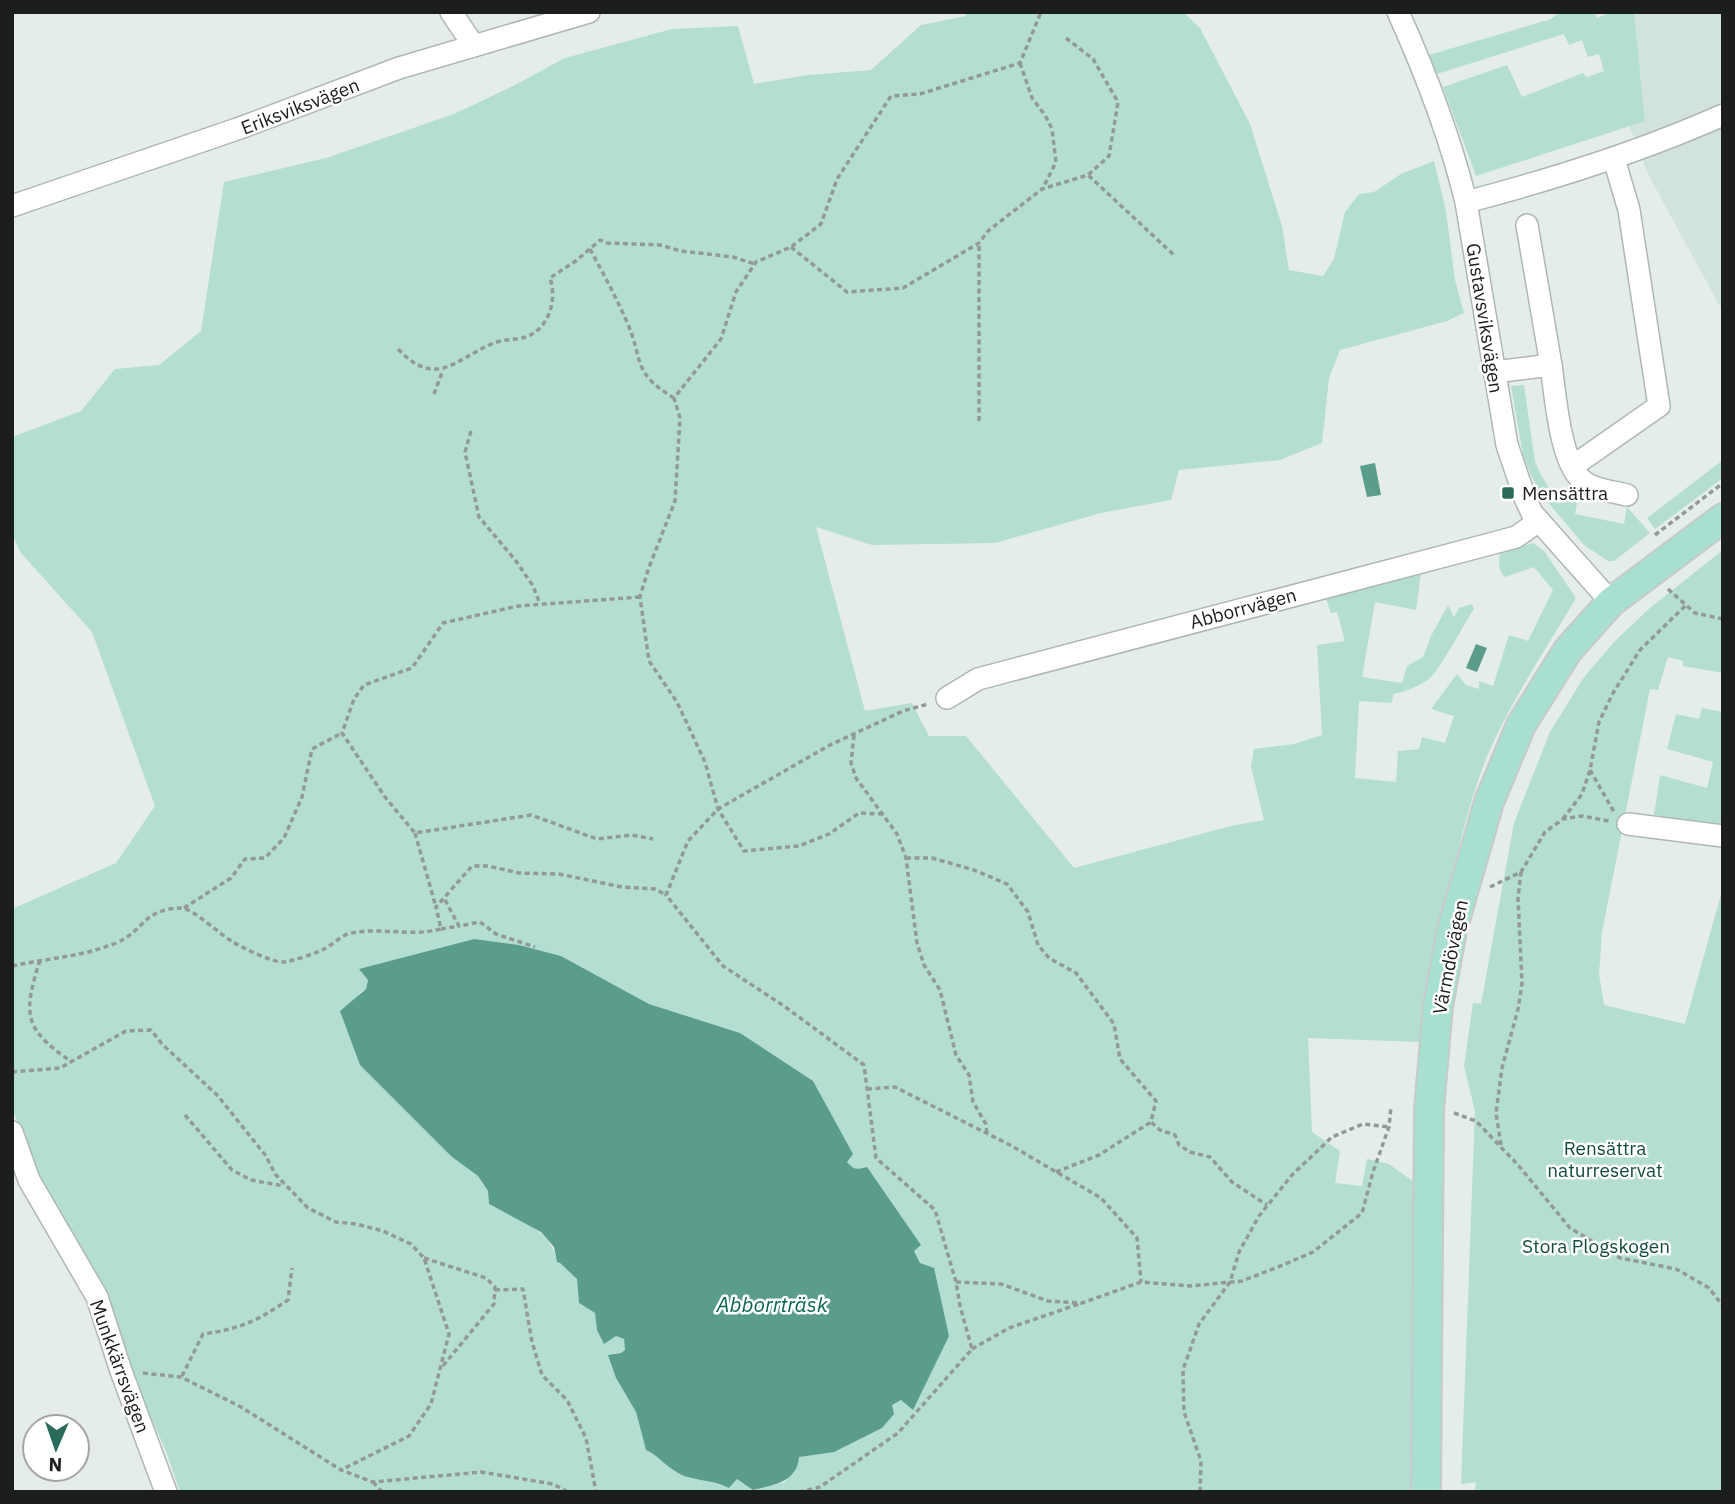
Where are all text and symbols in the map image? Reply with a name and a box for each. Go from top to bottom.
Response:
street label: Eriksviksvägen [237,72,363,140]
street label: Gustavsviksvägen [1461,241,1509,395]
place label: Mensättra [1522,481,1608,505]
marker: Mensättra [1500,485,1516,501]
street label: Abborrvägen [1187,582,1299,634]
street label: Värmdövägen [1427,897,1473,1017]
park label: Rensättra naturreservat [1547,1136,1663,1182]
park label: Stora Plogskogen [1522,1234,1670,1258]
water label: Abborrträsk [715,1290,829,1318]
street label: Munkkärrsvägen [85,1296,155,1436]
north arrow [21,1413,91,1483]
text: N [48,1453,63,1477]

